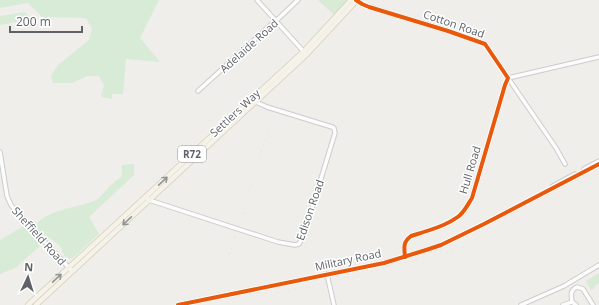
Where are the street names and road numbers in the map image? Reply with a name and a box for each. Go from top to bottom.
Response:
street label: Cotton Road [422,6,487,41]
street label: Adelaide Road [216,15,281,76]
street label: Settlers Way [206,85,263,140]
street label: Hull Road [455,144,484,196]
road number: R72 [178,146,206,162]
street label: Edison Road [292,177,327,242]
street label: Sheffield Road [9,203,70,268]
street label: Military Road [313,245,382,274]

